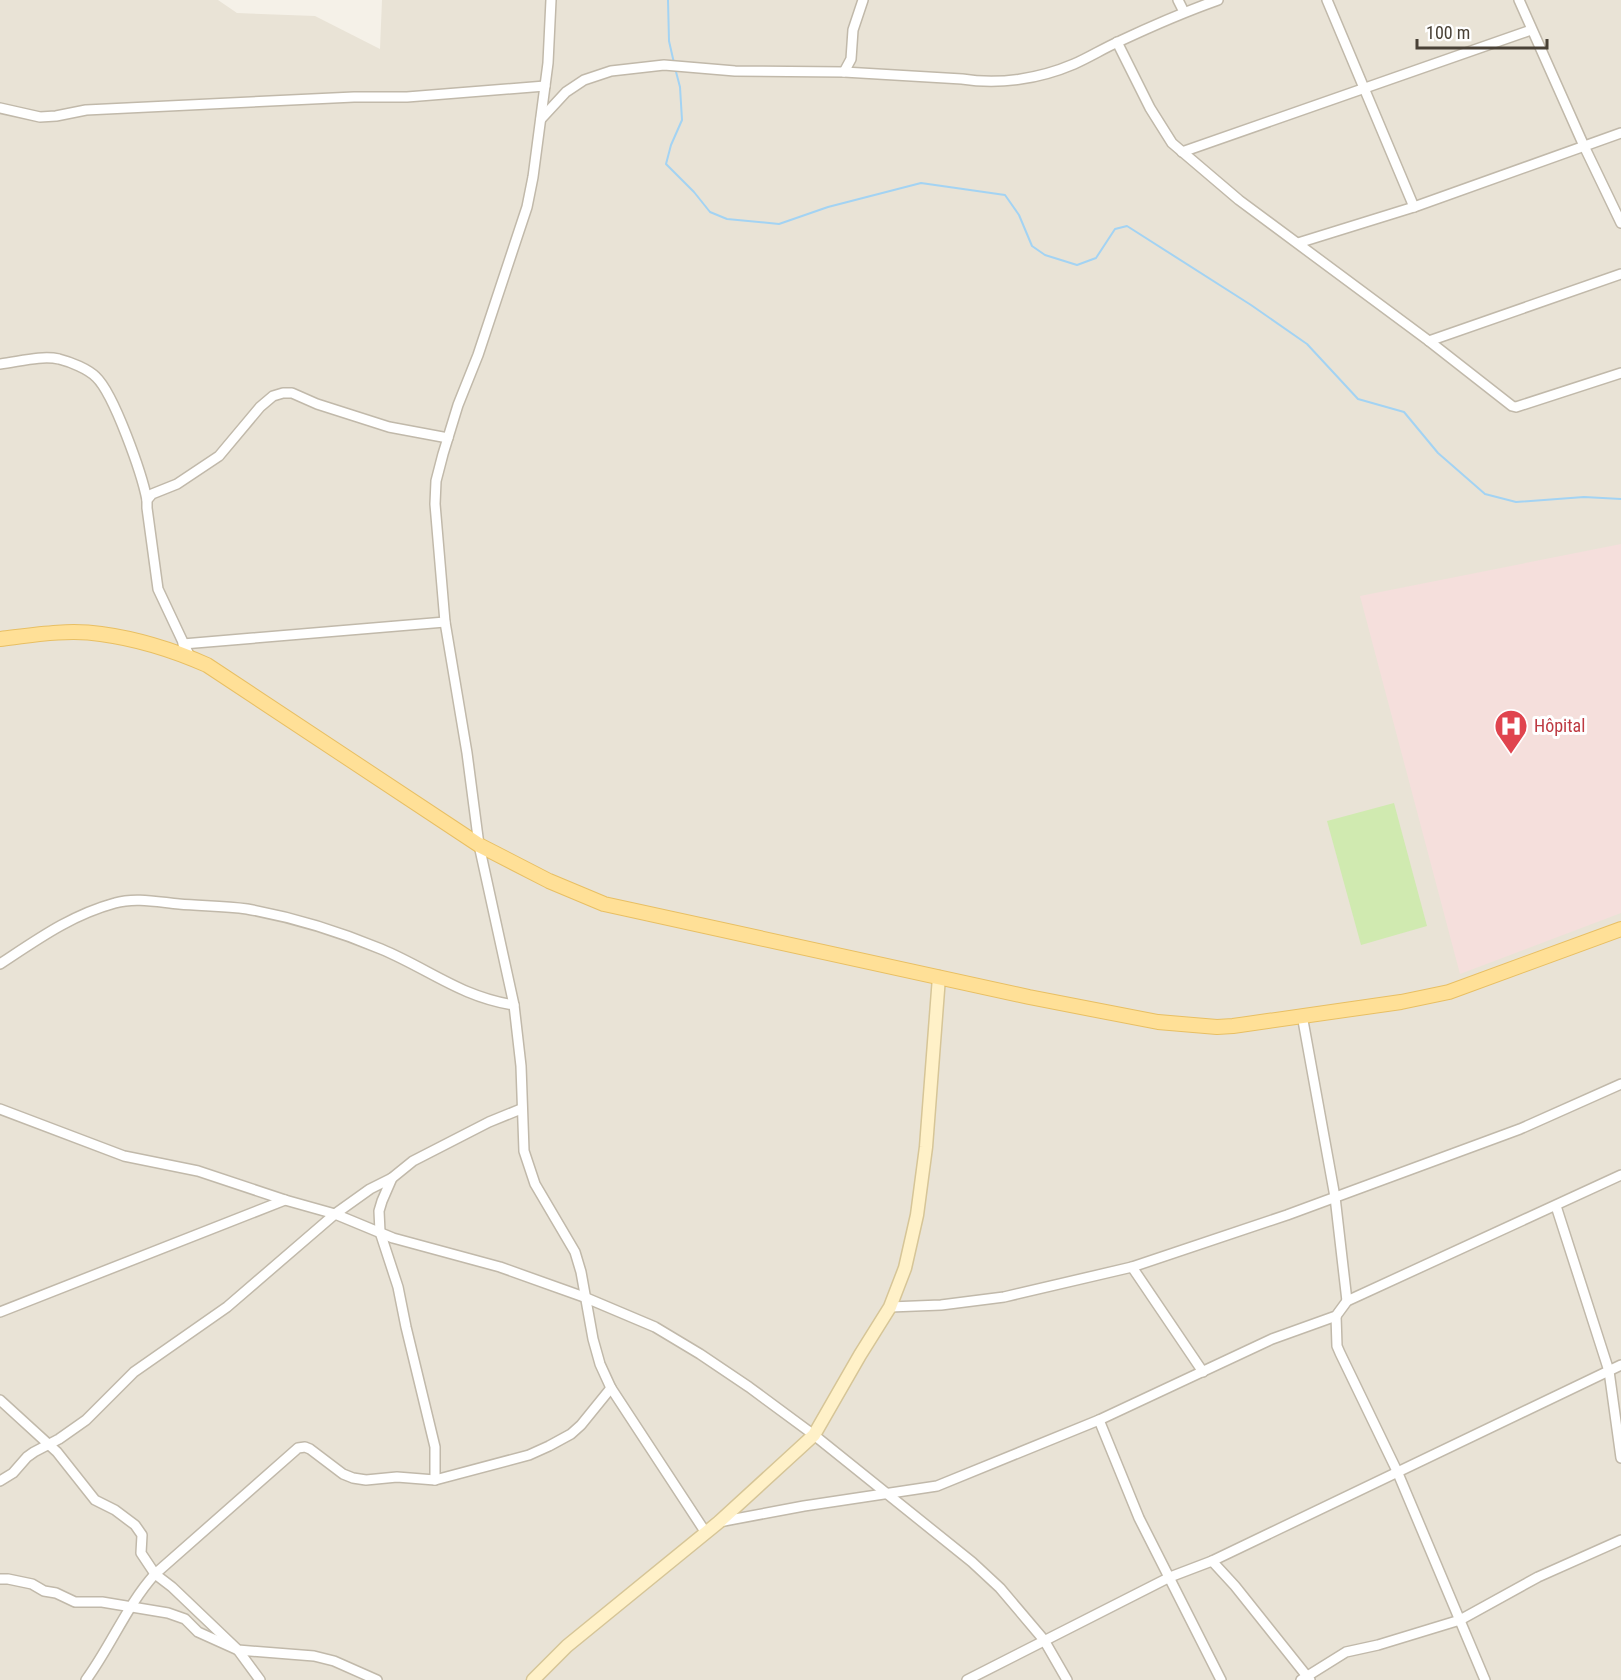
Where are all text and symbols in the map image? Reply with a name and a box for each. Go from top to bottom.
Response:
scale bar [1417,12,1548,50]
text: 100 m [1426,22,1470,43]
hospital icon: Hôpital [1493,708,1529,755]
place label: Hôpital [1534,715,1585,736]

